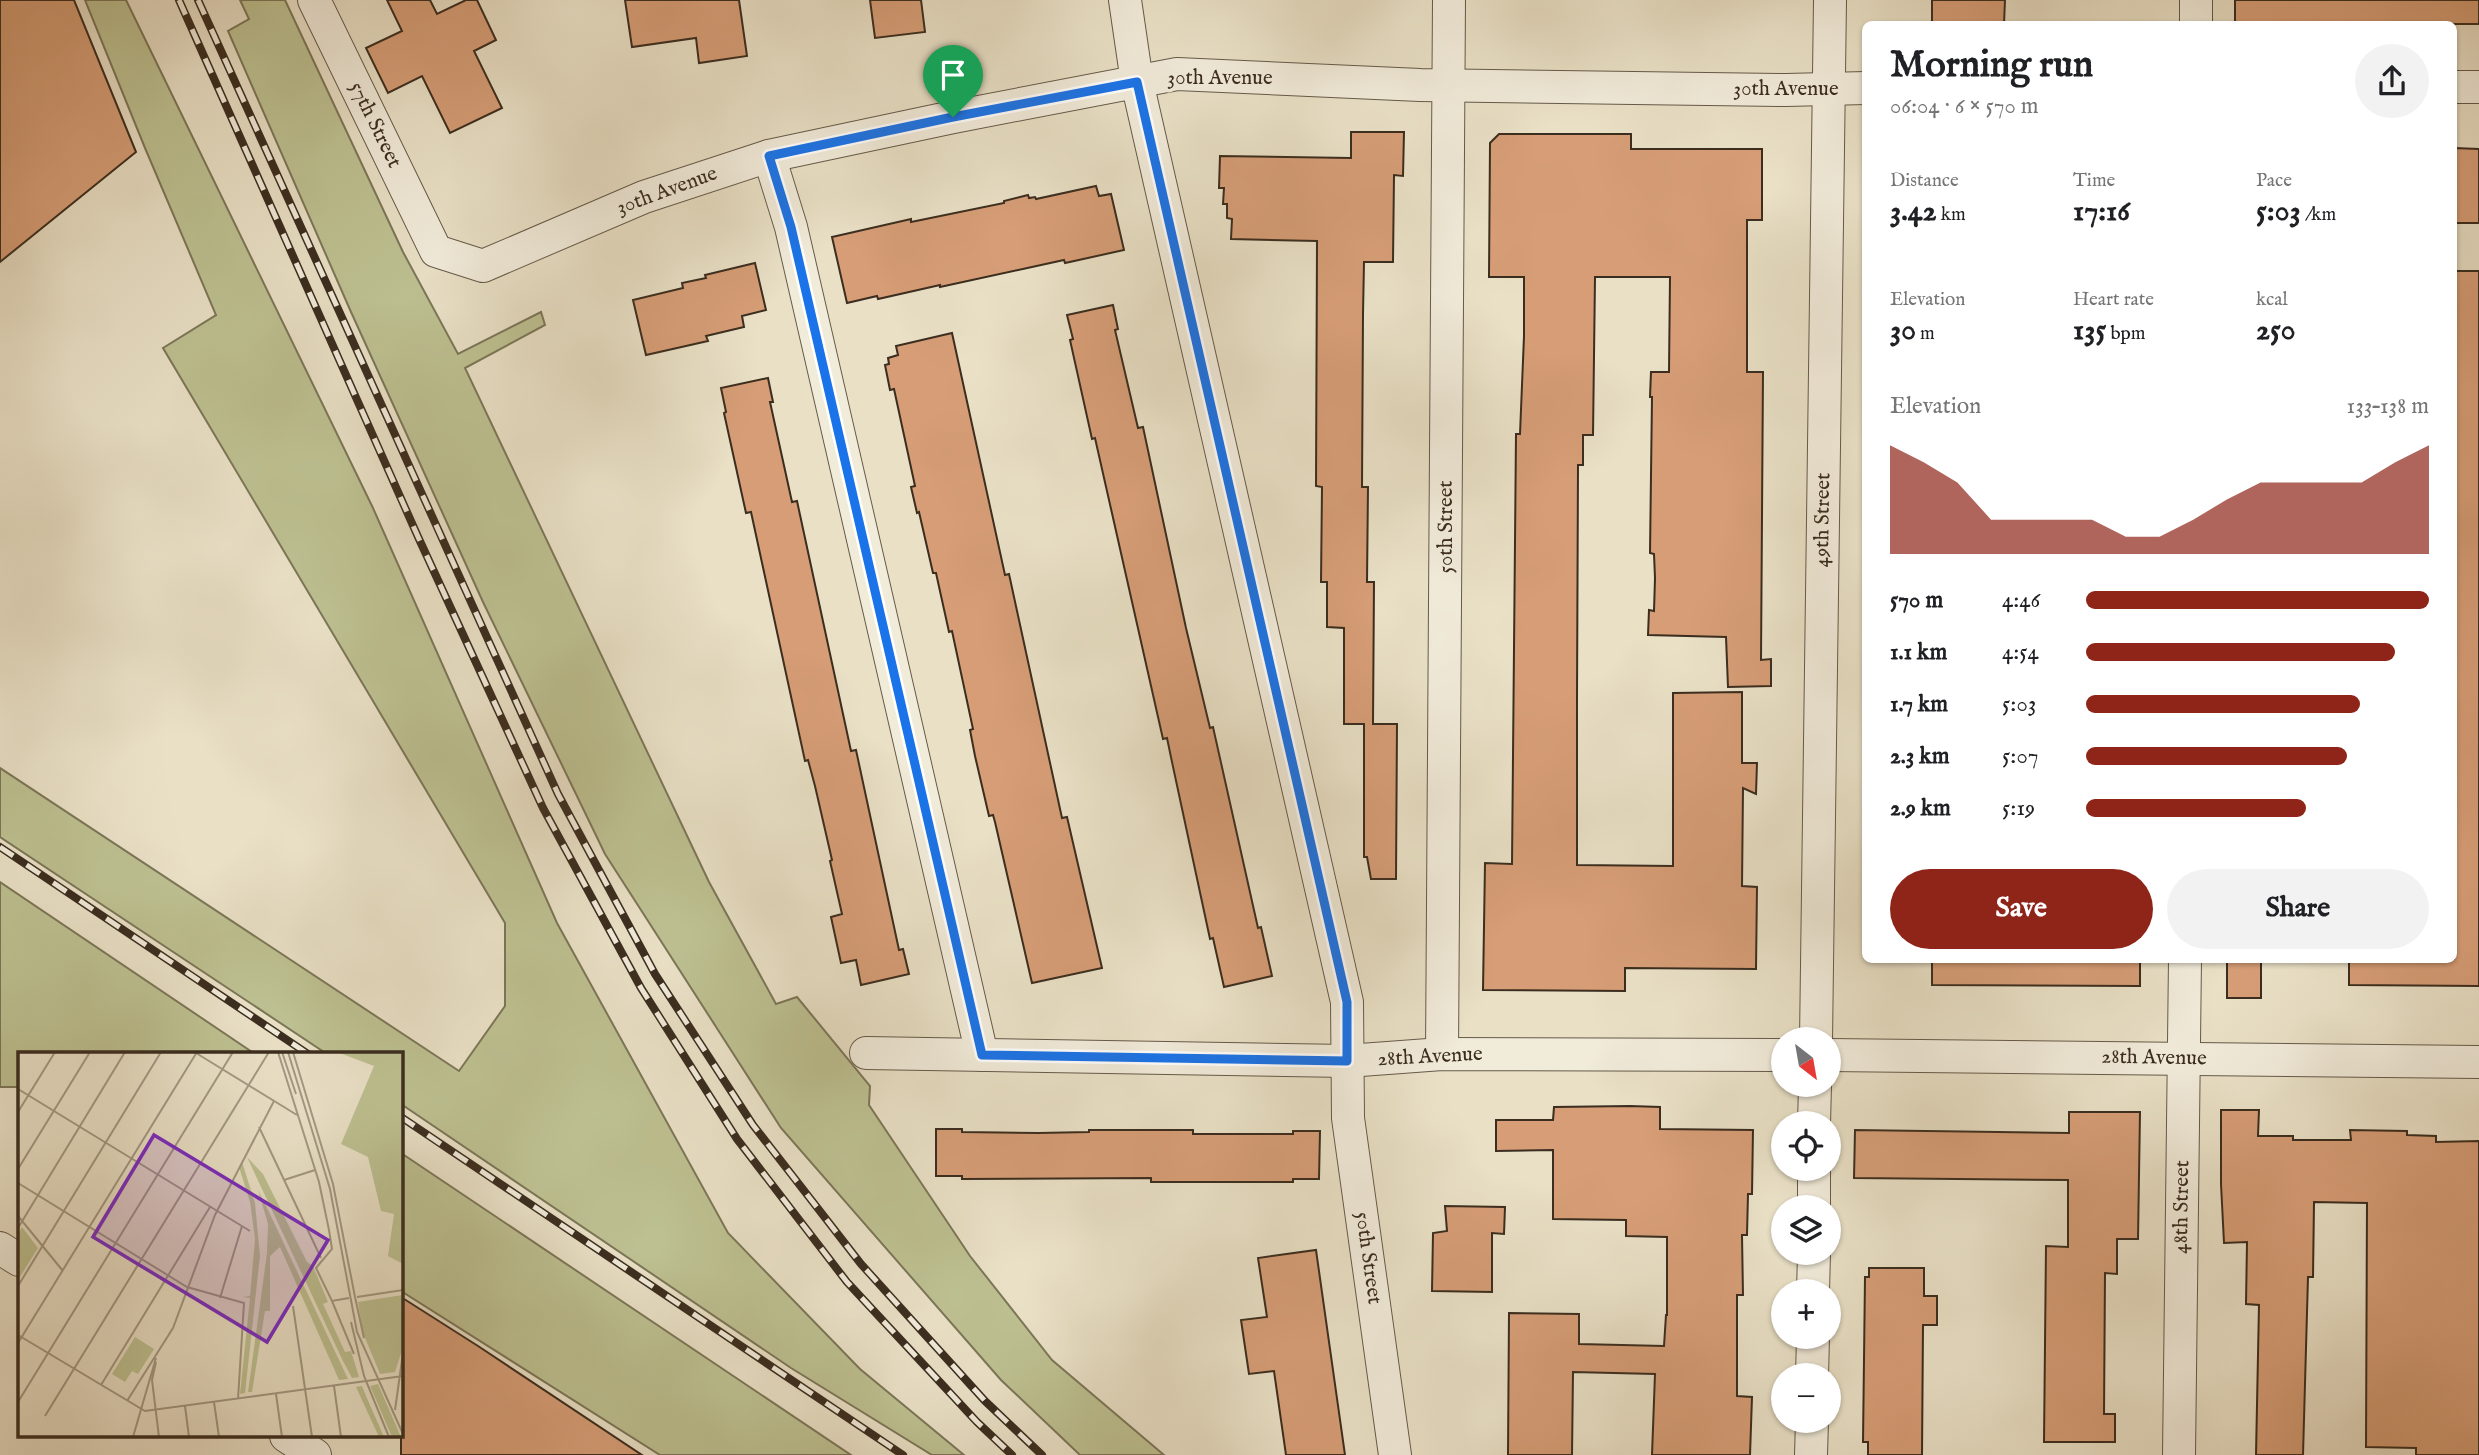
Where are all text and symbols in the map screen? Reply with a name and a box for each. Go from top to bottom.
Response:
text: Morning run [1890,42,2093,90]
button: share [2355,44,2429,118]
pin [923,45,983,117]
icon: arrive [934,56,972,94]
street label: 30th Avenue [1167,65,1273,92]
street label: 30th Avenue [1733,76,1839,103]
street label: 57th Street [343,77,407,173]
text: 06:04 · 6 × 570 m [1890,92,2039,121]
street label: 30th Avenue [613,160,721,222]
text: Distance [1890,169,1959,193]
text: Time [2073,169,2115,193]
text: Pace [2256,169,2292,193]
text: 3.42 [1890,193,1937,231]
text: 17:16 [2073,193,2130,231]
text: 5:03 [2256,193,2301,231]
text: km [1937,203,1966,227]
text: /km [2301,203,2336,227]
text: Elevation [1890,288,1965,312]
text: Heart rate [2073,288,2154,312]
text: kcal [2256,288,2288,312]
text: 30 [1890,312,1916,350]
text: 135 [2073,312,2106,350]
text: 250 [2256,312,2295,350]
text: m [1916,322,1935,346]
text: bpm [2106,322,2146,346]
text: Elevation [1890,392,1981,421]
text: 133–138 m [2347,392,2429,421]
street label: 49th Street [1809,472,1837,568]
street label: 50th Street [1433,481,1460,573]
text: 570 m [1890,586,1943,615]
text: 4:46 [2002,586,2040,615]
text: 1.1 km [1890,638,1947,667]
text: 4:54 [2002,638,2039,667]
text: 1.7 km [1890,690,1948,719]
text: 5:03 [2002,690,2036,719]
text: 2.3 km [1890,742,1949,771]
text: 5:07 [2002,742,2038,771]
text: 2.9 km [1890,794,1951,823]
text: 5:19 [2002,794,2035,823]
button: Save [1890,869,2153,949]
button: Share [2167,869,2429,949]
north arrow [1771,1027,1841,1097]
map controls [1771,1027,1841,1433]
street label: 28th Avenue [1377,1041,1484,1073]
street label: 28th Avenue [2101,1044,2207,1072]
inset map [18,1052,402,1438]
button: locate [1771,1111,1841,1181]
street label: 48th Street [2168,1160,2196,1254]
button: layers [1771,1195,1841,1265]
street label: 50th Street [1348,1210,1388,1306]
button: + [1771,1279,1841,1349]
button: − [1771,1363,1841,1433]

